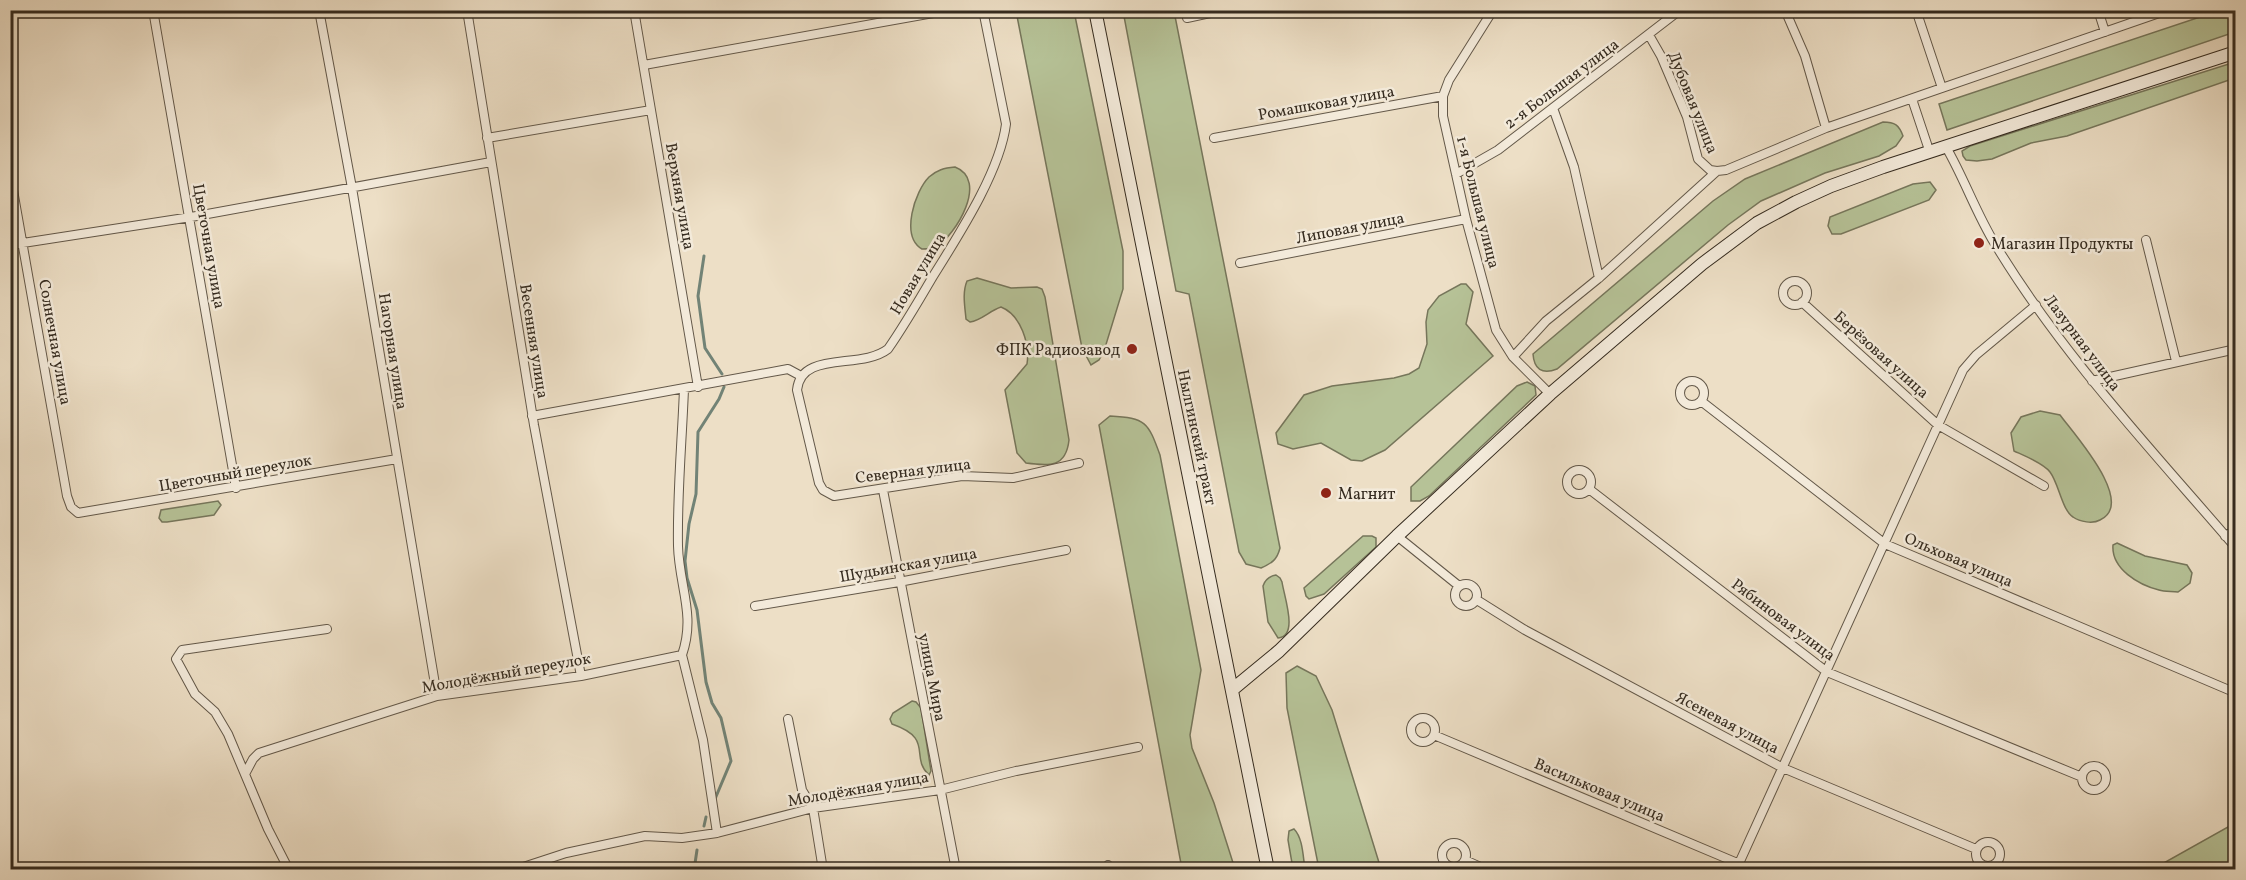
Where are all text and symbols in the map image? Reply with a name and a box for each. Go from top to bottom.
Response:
street label: 2-я Большая улица [1500,34,1624,135]
street label: Дубовая улица [1662,48,1723,157]
street label: Ромашковая улица [1257,81,1396,127]
street label: 1-я Большая улица [1450,134,1504,271]
street label: Верхняя улица [659,141,699,252]
street label: Цветочная улица [186,182,230,311]
street label: Липовая улица [1294,208,1407,250]
street label: Новая улица [886,229,952,319]
place label: Магазин Продукты [1991,234,2133,256]
marker: Магазин Продукты [1972,236,1986,250]
street label: Солнечная улица [32,278,76,407]
street label: Весенняя улица [513,282,553,400]
street label: Лазурная улица [2038,290,2125,396]
street label: Нагорная улица [372,291,412,411]
street label: Берёзовая улица [1828,307,1933,404]
place label: ФПК Радиозавод [996,340,1120,362]
marker: ФПК Радиозавод [1125,342,1139,356]
street label: Нылгинский тракт [1171,368,1221,507]
street label: Цветочный переулок [157,450,314,498]
street label: Северная улица [854,454,972,490]
place label: Магнит [1338,484,1395,506]
marker: Магнит [1319,486,1333,500]
street label: Ольховая улица [1900,528,2016,594]
street label: Шудьинская улица [838,543,979,589]
street label: Рябиновая улица [1726,574,1839,667]
street label: улица Мира [912,631,950,723]
street label: Молодёжный переулок [420,648,593,700]
street label: Ясеневая улица [1672,687,1783,760]
street label: Васильковая улица [1531,753,1668,828]
street label: Молодёжная улица [786,767,931,813]

